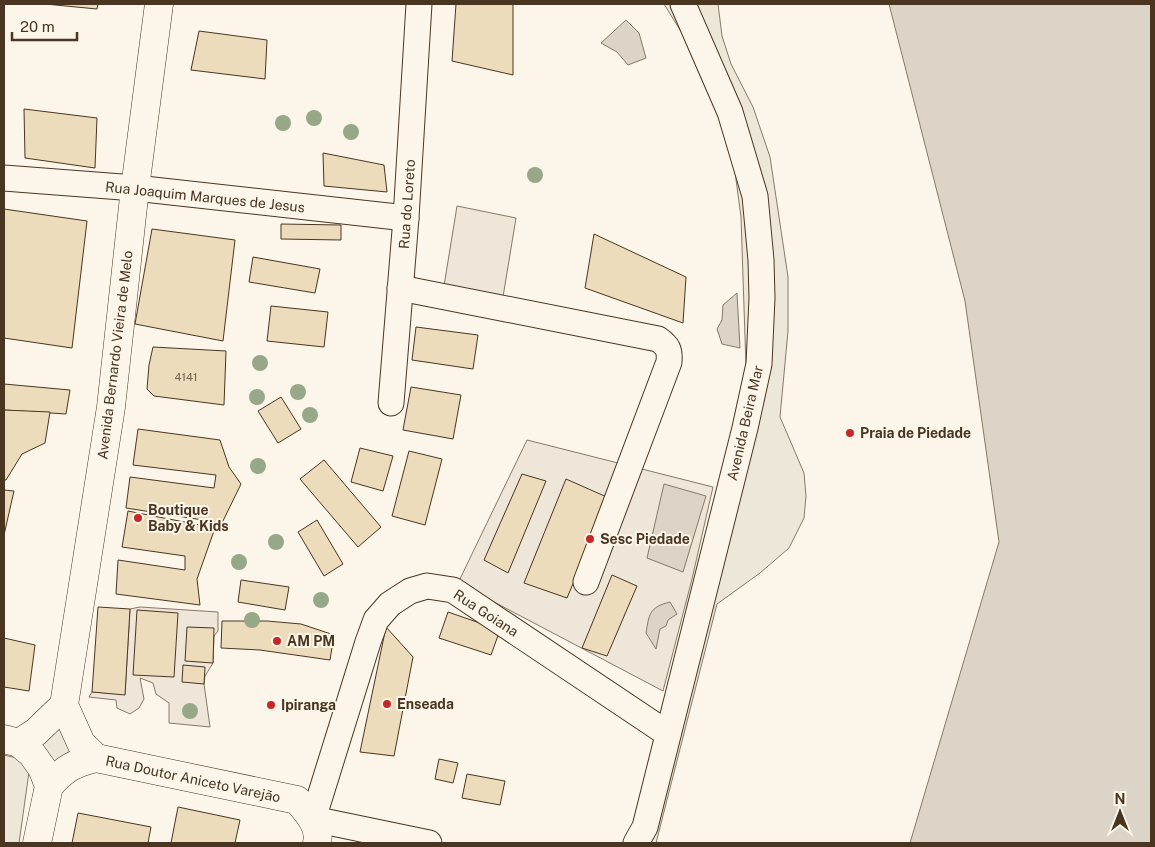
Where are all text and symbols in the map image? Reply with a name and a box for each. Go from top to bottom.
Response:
scale bar [12,10,78,42]
text: 20 m [20,18,55,35]
street label: Rua do Loreto [396,159,418,249]
street label: Rua Joaquim Marques de Jesus [104,179,306,215]
street label: Avenida Bernardo Vieira de Melo [94,250,136,460]
street label: Avenida Beira Mar [724,364,766,482]
house number: 4141 [175,371,197,383]
place label: Praia de Piedade [860,425,971,441]
marker: Praia de Piedade [844,427,856,439]
place label: Boutique Baby & Kids [148,502,229,534]
marker: Boutique Baby & Kids [132,512,144,524]
place label: Sesc Piedade [600,531,690,547]
marker: Sesc Piedade [584,533,596,545]
street label: Rua Goiana [451,586,521,640]
place label: AM PM [287,633,335,649]
marker: AM PM [271,635,283,647]
place label: Enseada [397,696,454,712]
place label: Ipiranga [281,697,336,713]
marker: Enseada [381,698,393,710]
marker: Ipiranga [265,699,277,711]
street label: Rua Doutor Aniceto Varejão [104,753,282,805]
north arrow [1095,787,1145,837]
text: N [1115,791,1125,807]

